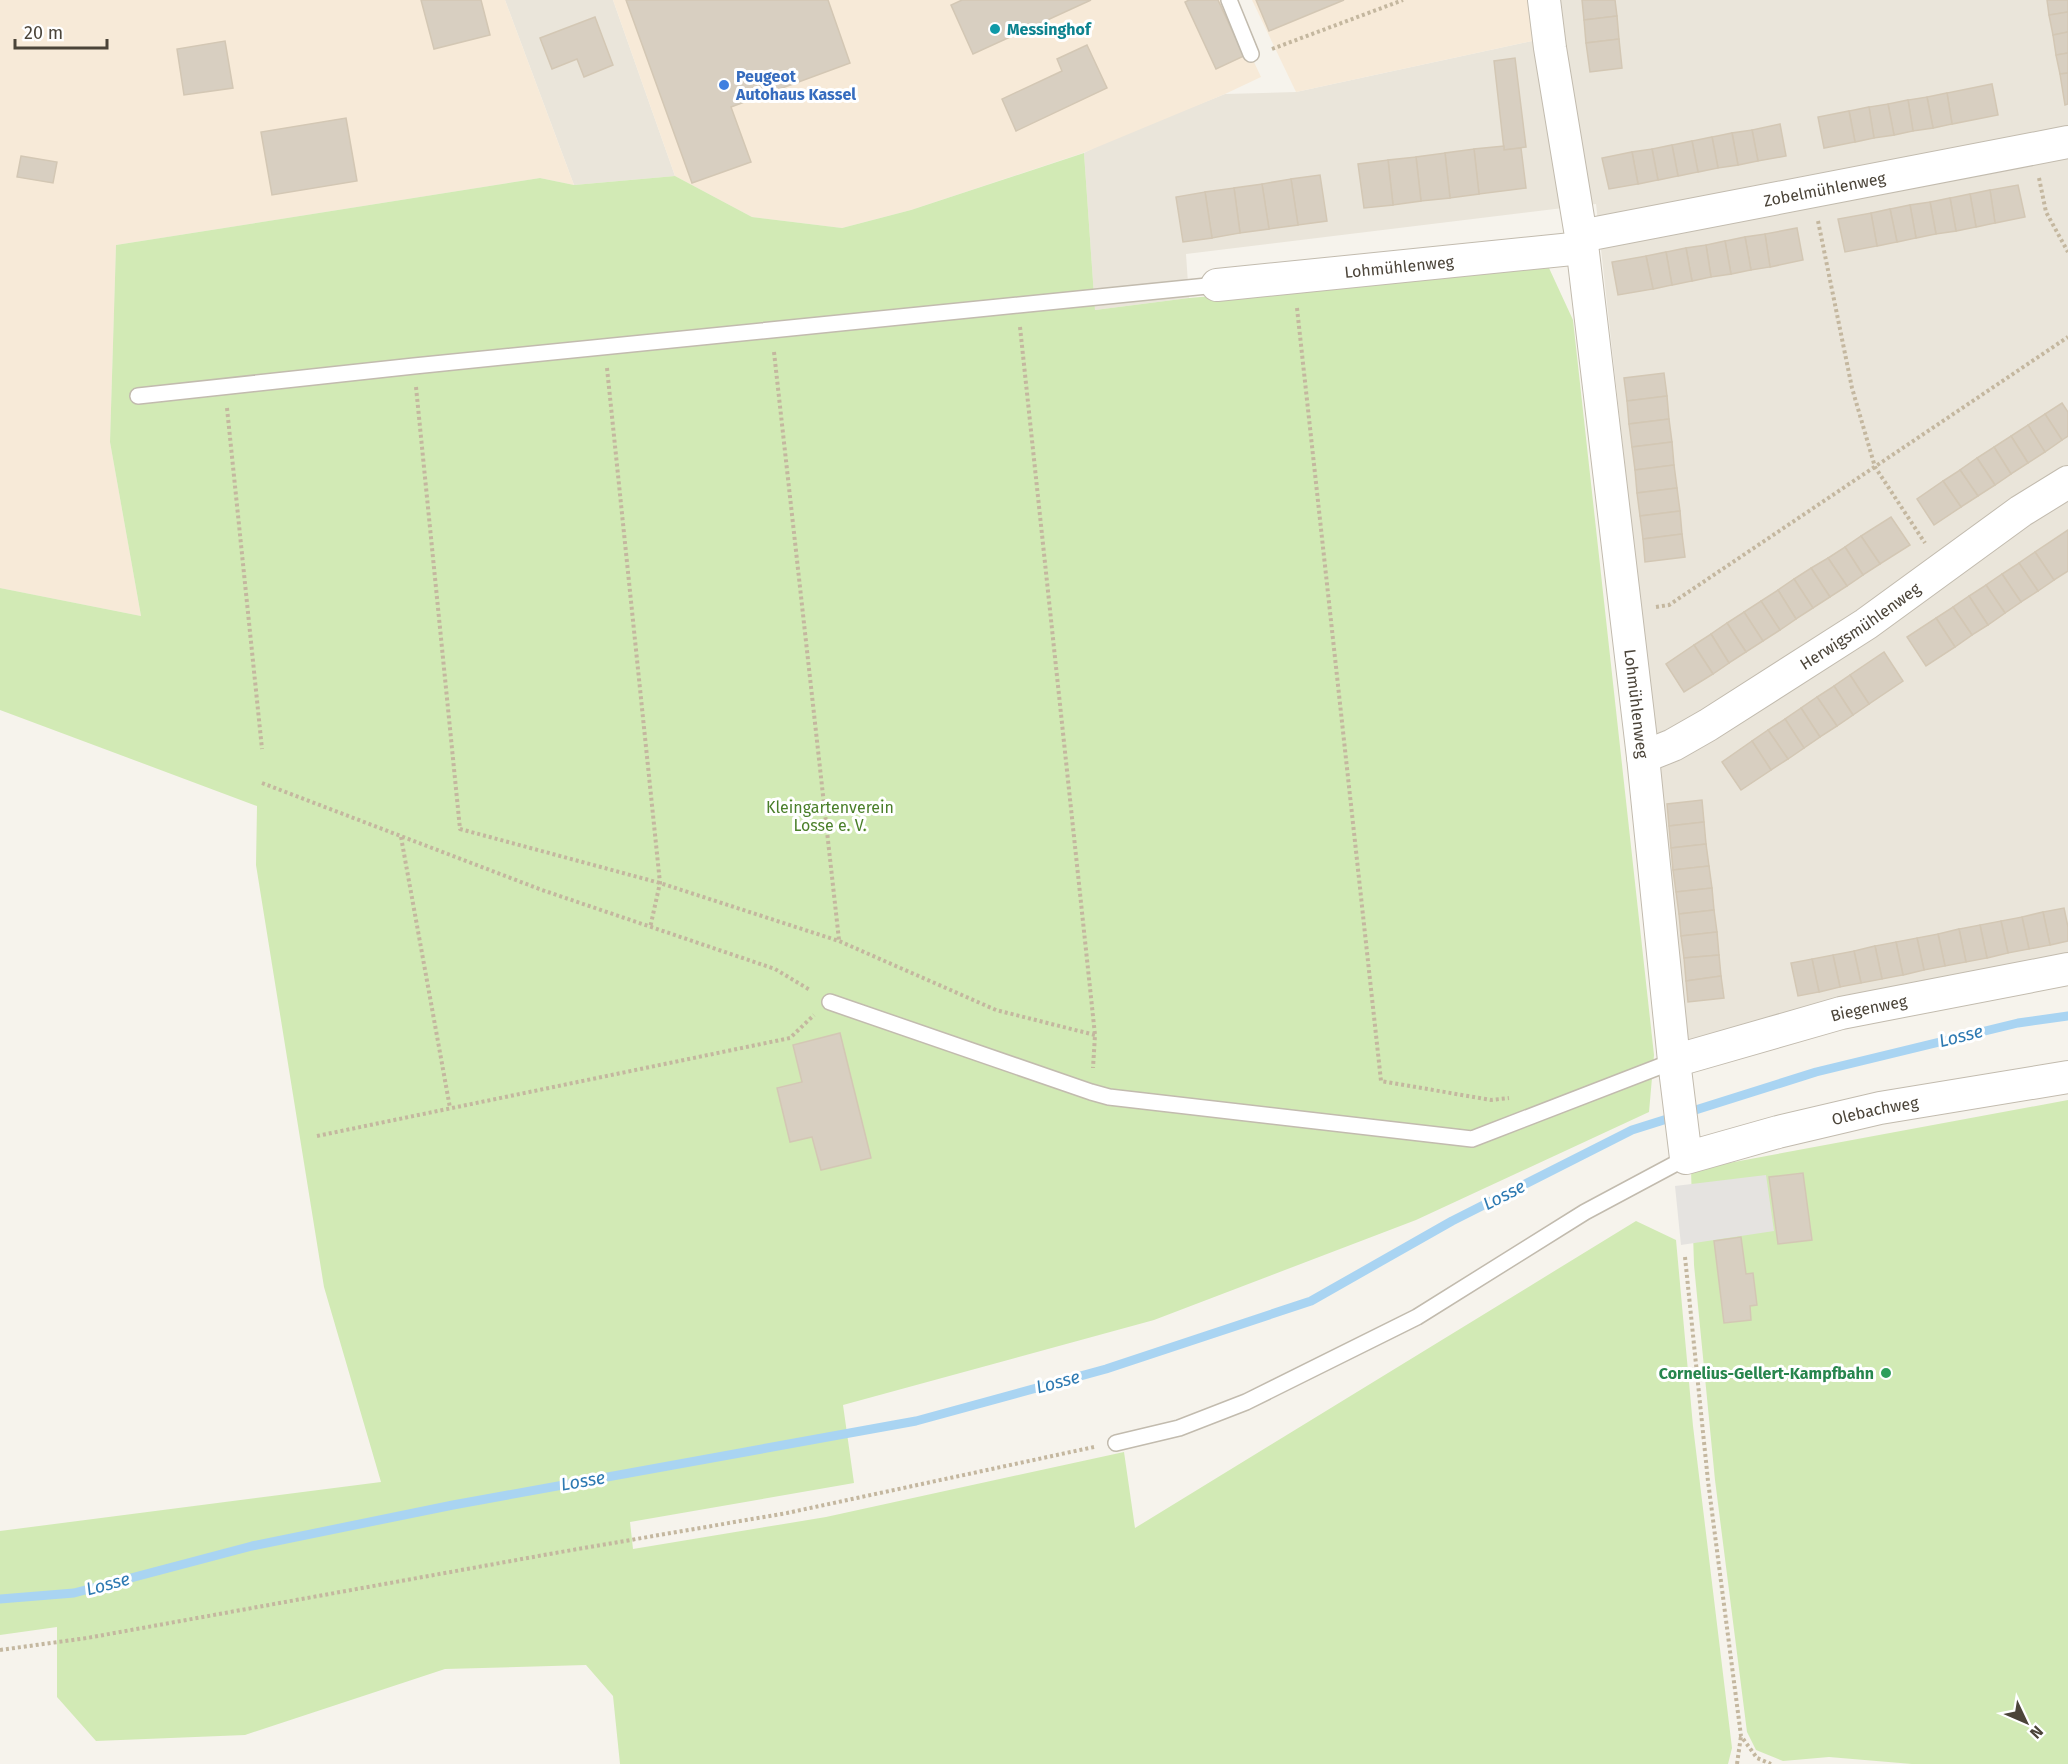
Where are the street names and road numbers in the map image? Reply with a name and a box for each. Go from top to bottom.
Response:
street label: Zobelmühlenweg [1762,168,1888,210]
street label: Lohmühlenweg [1343,251,1455,282]
street label: Herwigsmühlenweg [1796,578,1924,673]
street label: Lohmühlenweg [1621,648,1653,760]
street label: Biegenweg [1828,991,1909,1025]
street label: Olebachweg [1830,1092,1920,1129]

